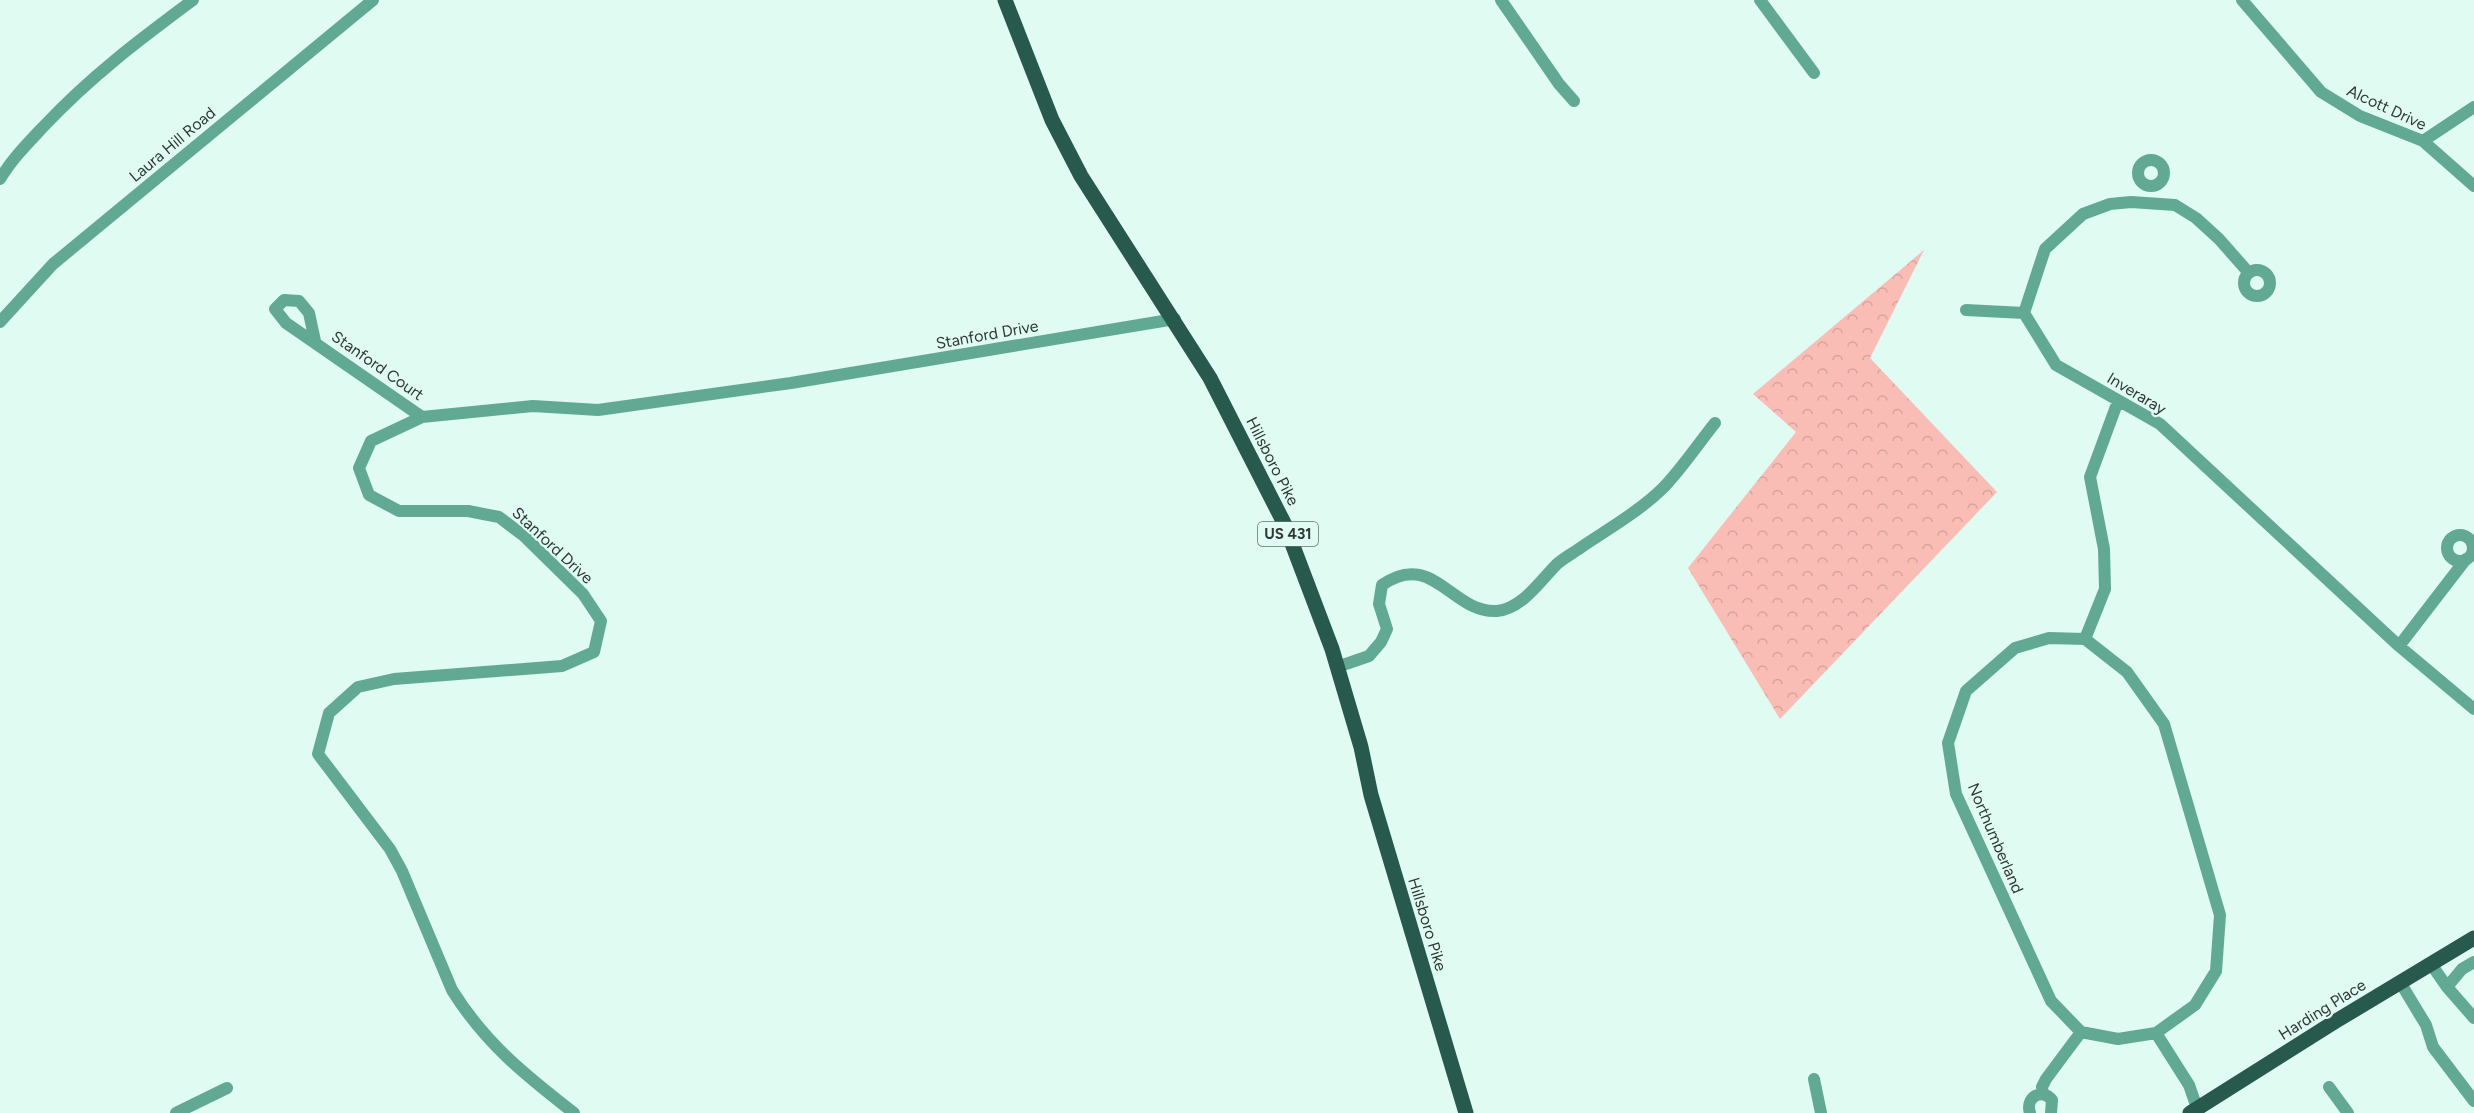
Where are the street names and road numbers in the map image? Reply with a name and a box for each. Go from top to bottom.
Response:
street label: Alcott Drive [2344,81,2430,134]
street label: Laura Hill Road [125,103,219,186]
street label: Stanford Drive [934,316,1040,353]
street label: Stanford Court [328,327,427,404]
street label: Inveraray [2104,368,2170,419]
street label: Hillsboro Pike [1242,414,1303,509]
street label: Stanford Drive [508,503,597,588]
road number: US 431 [1258,522,1318,546]
street label: Northumberland [1964,780,2027,896]
street label: Hillsboro Pike [1404,875,1451,973]
street label: Harding Place [2275,975,2370,1044]

